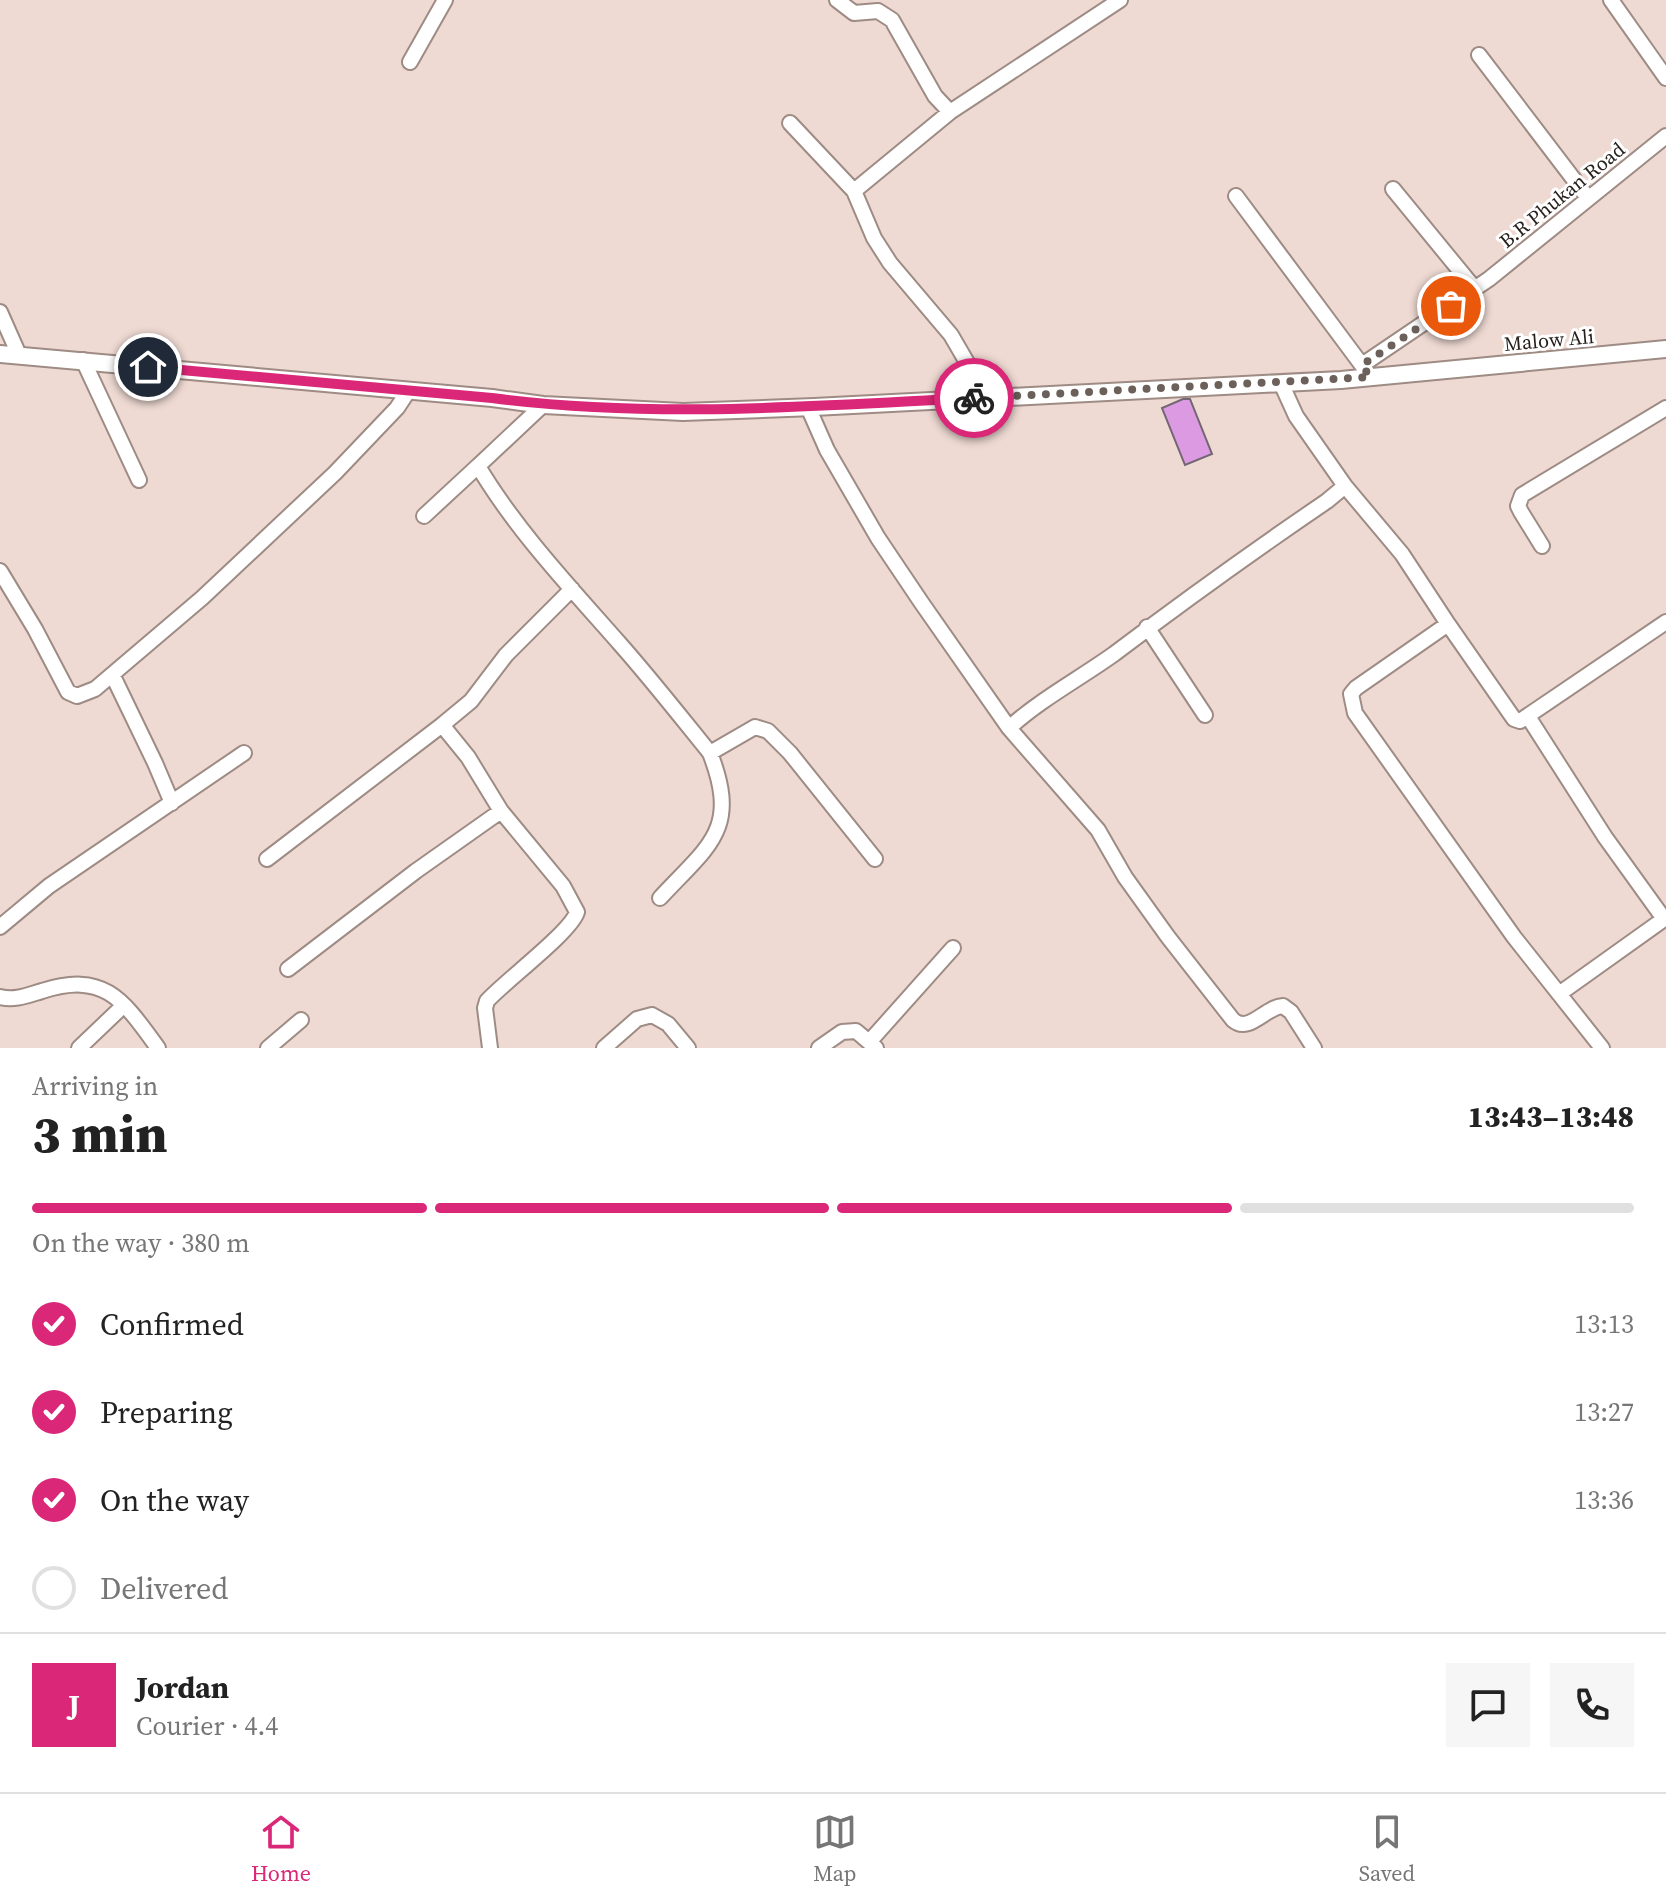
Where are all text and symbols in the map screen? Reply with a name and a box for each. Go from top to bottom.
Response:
street label: B.R Phukan Road [1493,135,1631,254]
pin [1417,272,1485,340]
icon: bag [1429,284,1473,328]
street label: Malow Ali [1503,322,1595,358]
pin [114,333,182,401]
icon: home [126,345,170,389]
courier [934,358,1014,438]
icon: bike [952,376,996,420]
text: Arriving in [32,1068,158,1104]
text: 13:43–13:48 [1467,1096,1634,1137]
text: 3 min [32,1098,168,1169]
text: On the way · 380 m [32,1225,250,1261]
icon: check [32,1302,76,1346]
text: Confirmed [100,1304,244,1345]
text: 13:13 [1574,1306,1634,1342]
icon: check [32,1390,76,1434]
text: Preparing [100,1392,233,1433]
text: 13:27 [1574,1394,1634,1430]
icon: check [32,1478,76,1522]
text: On the way [100,1480,249,1521]
text: 13:36 [1574,1482,1634,1518]
text: Delivered [100,1568,228,1609]
button: chat [1446,1663,1530,1747]
button: phone [1550,1663,1634,1747]
text: Jordan [136,1667,229,1708]
text: J [68,1685,80,1726]
text: Courier · 4.4 [136,1708,278,1744]
tab: Home [251,1810,311,1888]
tab: Map [813,1810,857,1888]
tab: Saved [1359,1810,1415,1888]

